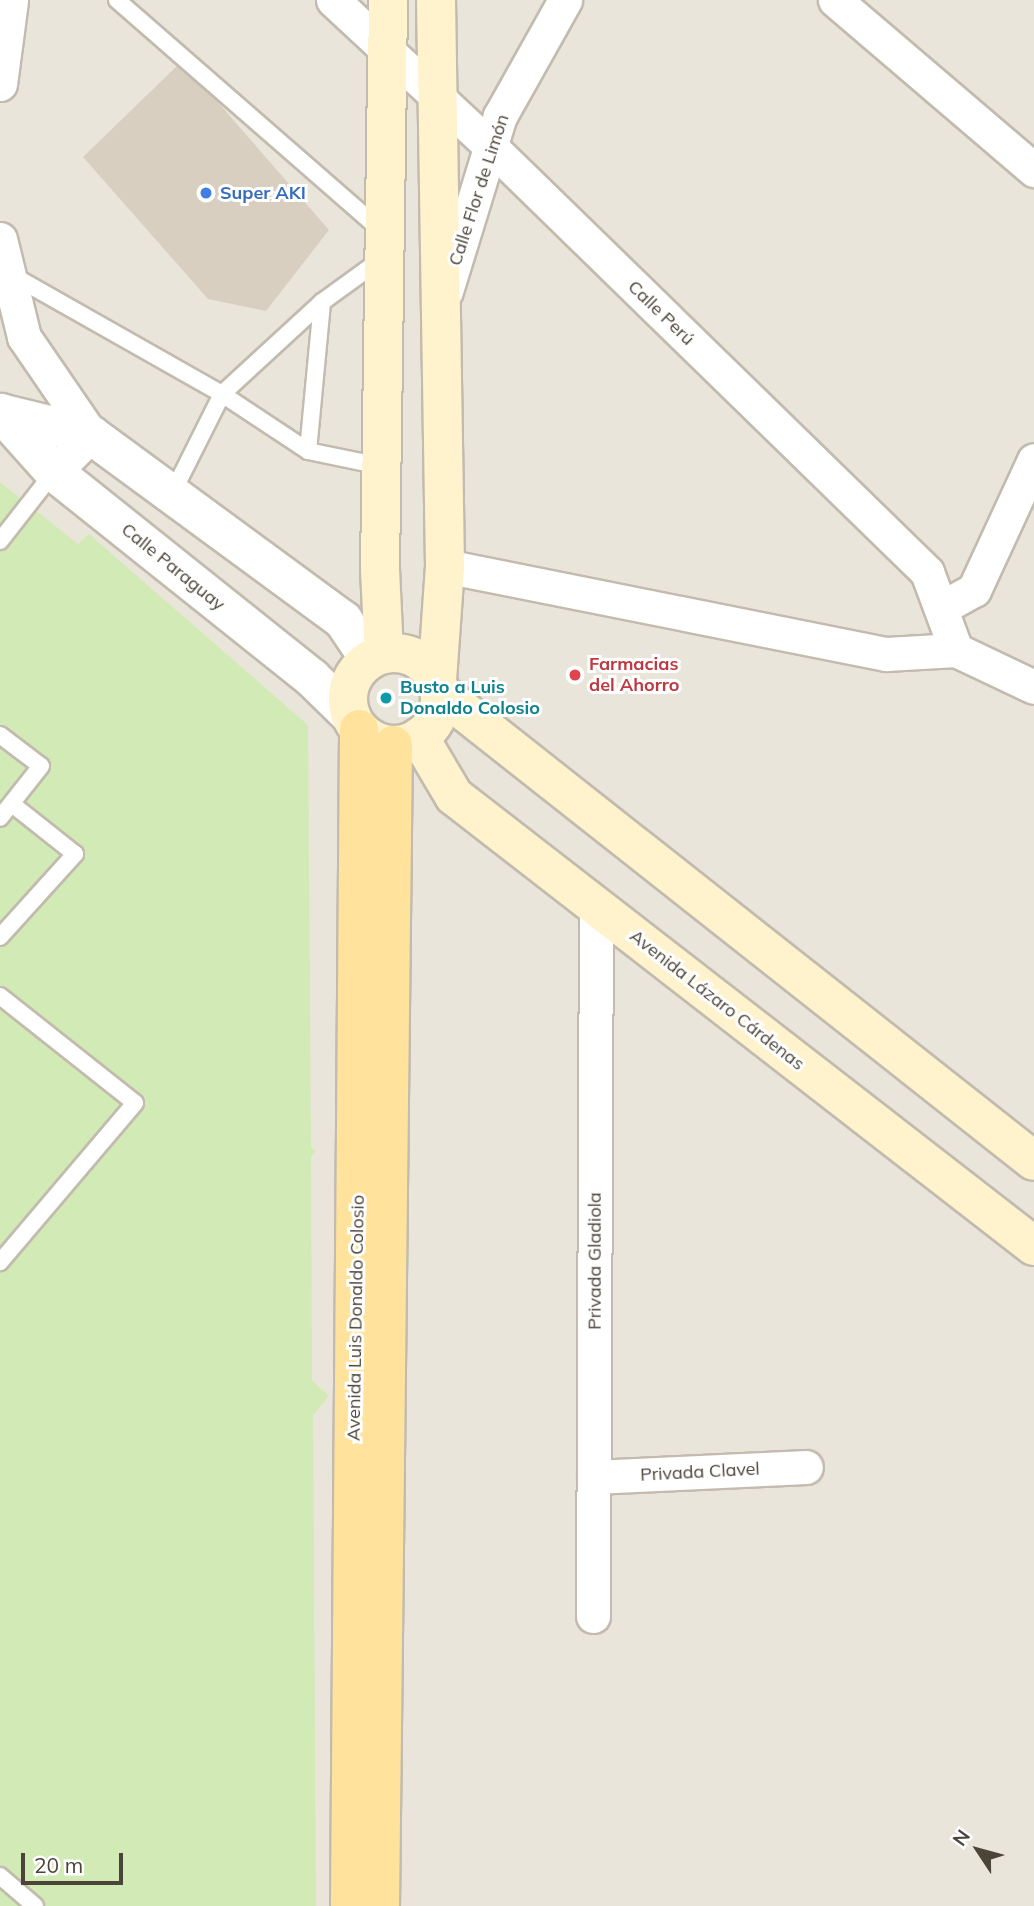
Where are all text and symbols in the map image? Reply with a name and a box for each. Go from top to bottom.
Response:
street label: Calle Flor de Limón [444,112,514,268]
place label: Super AKI [220,182,306,204]
marker: Super AKI [198,185,214,201]
street label: Calle Perú [623,276,699,350]
street label: Calle Paraguay [117,519,229,615]
place label: Farmacias del Ahorro [589,654,679,696]
marker: Farmacias del Ahorro [567,667,583,683]
place label: Busto a Luis Donaldo Colosio [400,677,540,720]
marker: Busto a Luis Donaldo Colosio [378,690,394,706]
street label: Avenida Lázaro Cárdenas [625,925,809,1075]
street label: Privada Gladiola [584,1192,606,1330]
street label: Avenida Luis Donaldo Colosio [343,1195,369,1441]
street label: Privada Clavel [640,1458,760,1486]
north arrow [943,1815,1013,1885]
text: N [947,1825,975,1851]
scale bar [24,1840,126,1884]
text: 20 m [34,1852,83,1878]

